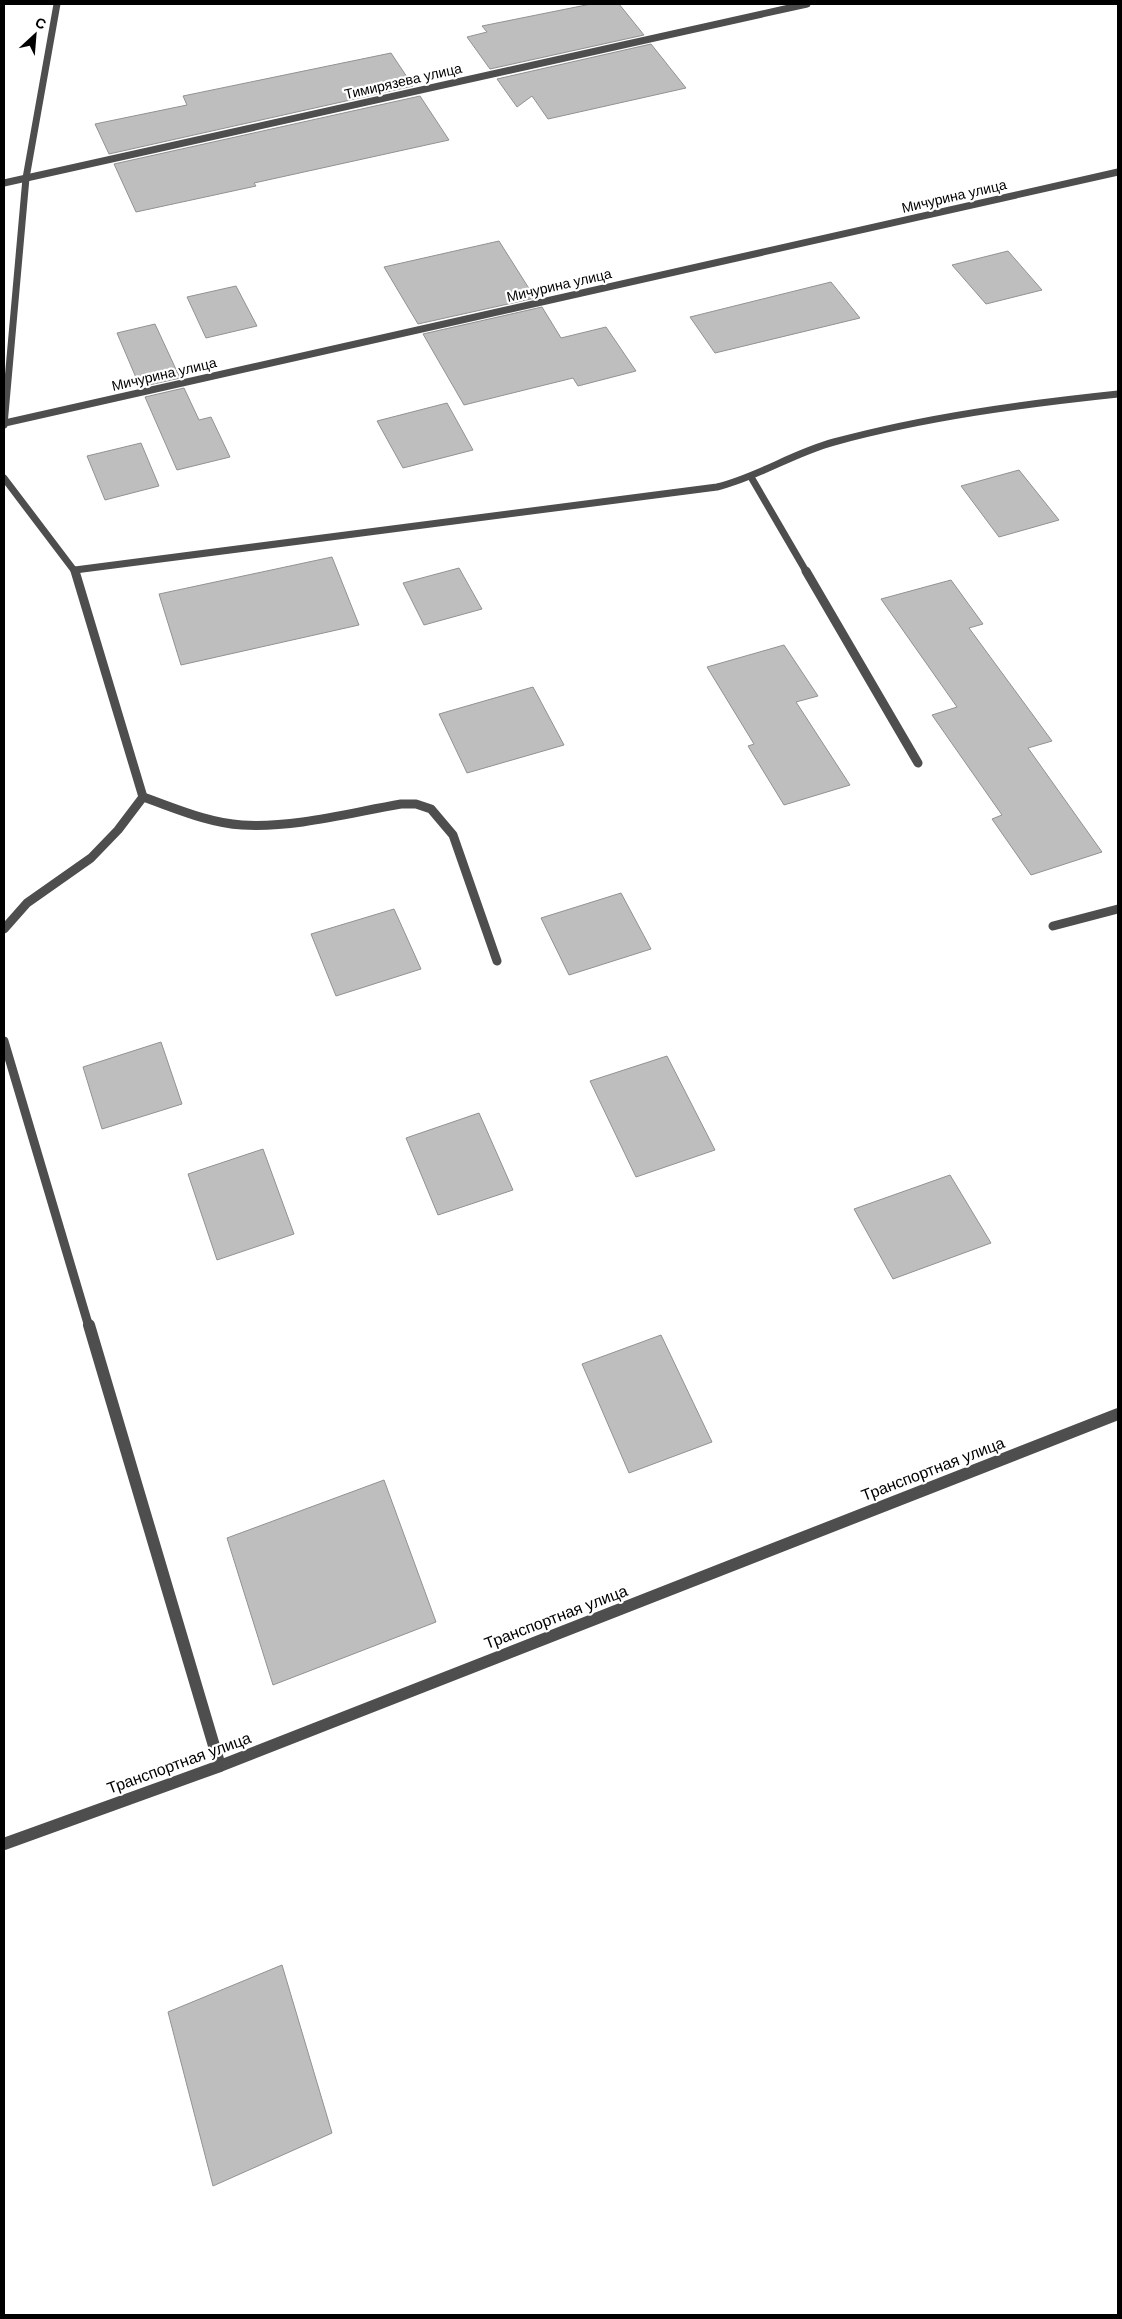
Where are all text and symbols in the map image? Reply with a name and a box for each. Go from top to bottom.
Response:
north arrow [10,10,60,60]
text: С [33,14,49,33]
street label: Тимирязева улица [343,60,463,102]
street label: Мичурина улица [900,176,1008,216]
street label: Мичурина улица [505,265,613,305]
street label: Мичурина улица [110,354,218,394]
street label: Транспортная улица [859,1434,1007,1504]
street label: Транспортная улица [482,1582,630,1652]
street label: Транспортная улица [105,1729,253,1797]

